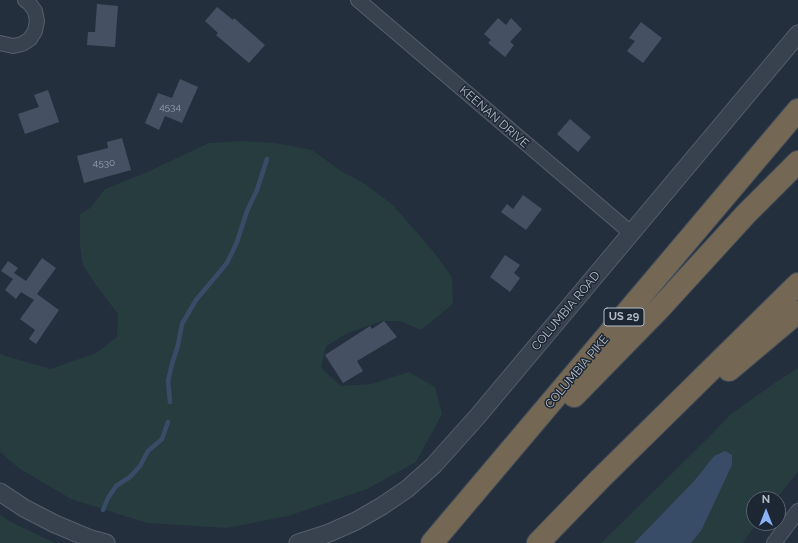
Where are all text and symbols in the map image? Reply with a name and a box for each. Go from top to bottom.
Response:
street label: KEENAN DRIVE [456,83,532,151]
house number: 4534 [159,101,181,113]
house number: 4530 [93,157,115,169]
street label: COLUMBIA ROAD [529,269,603,353]
road number: US 29 [604,308,644,326]
street label: COLUMBIA PIKE [542,333,612,411]
north arrow [746,491,786,531]
text: N [762,493,770,506]

